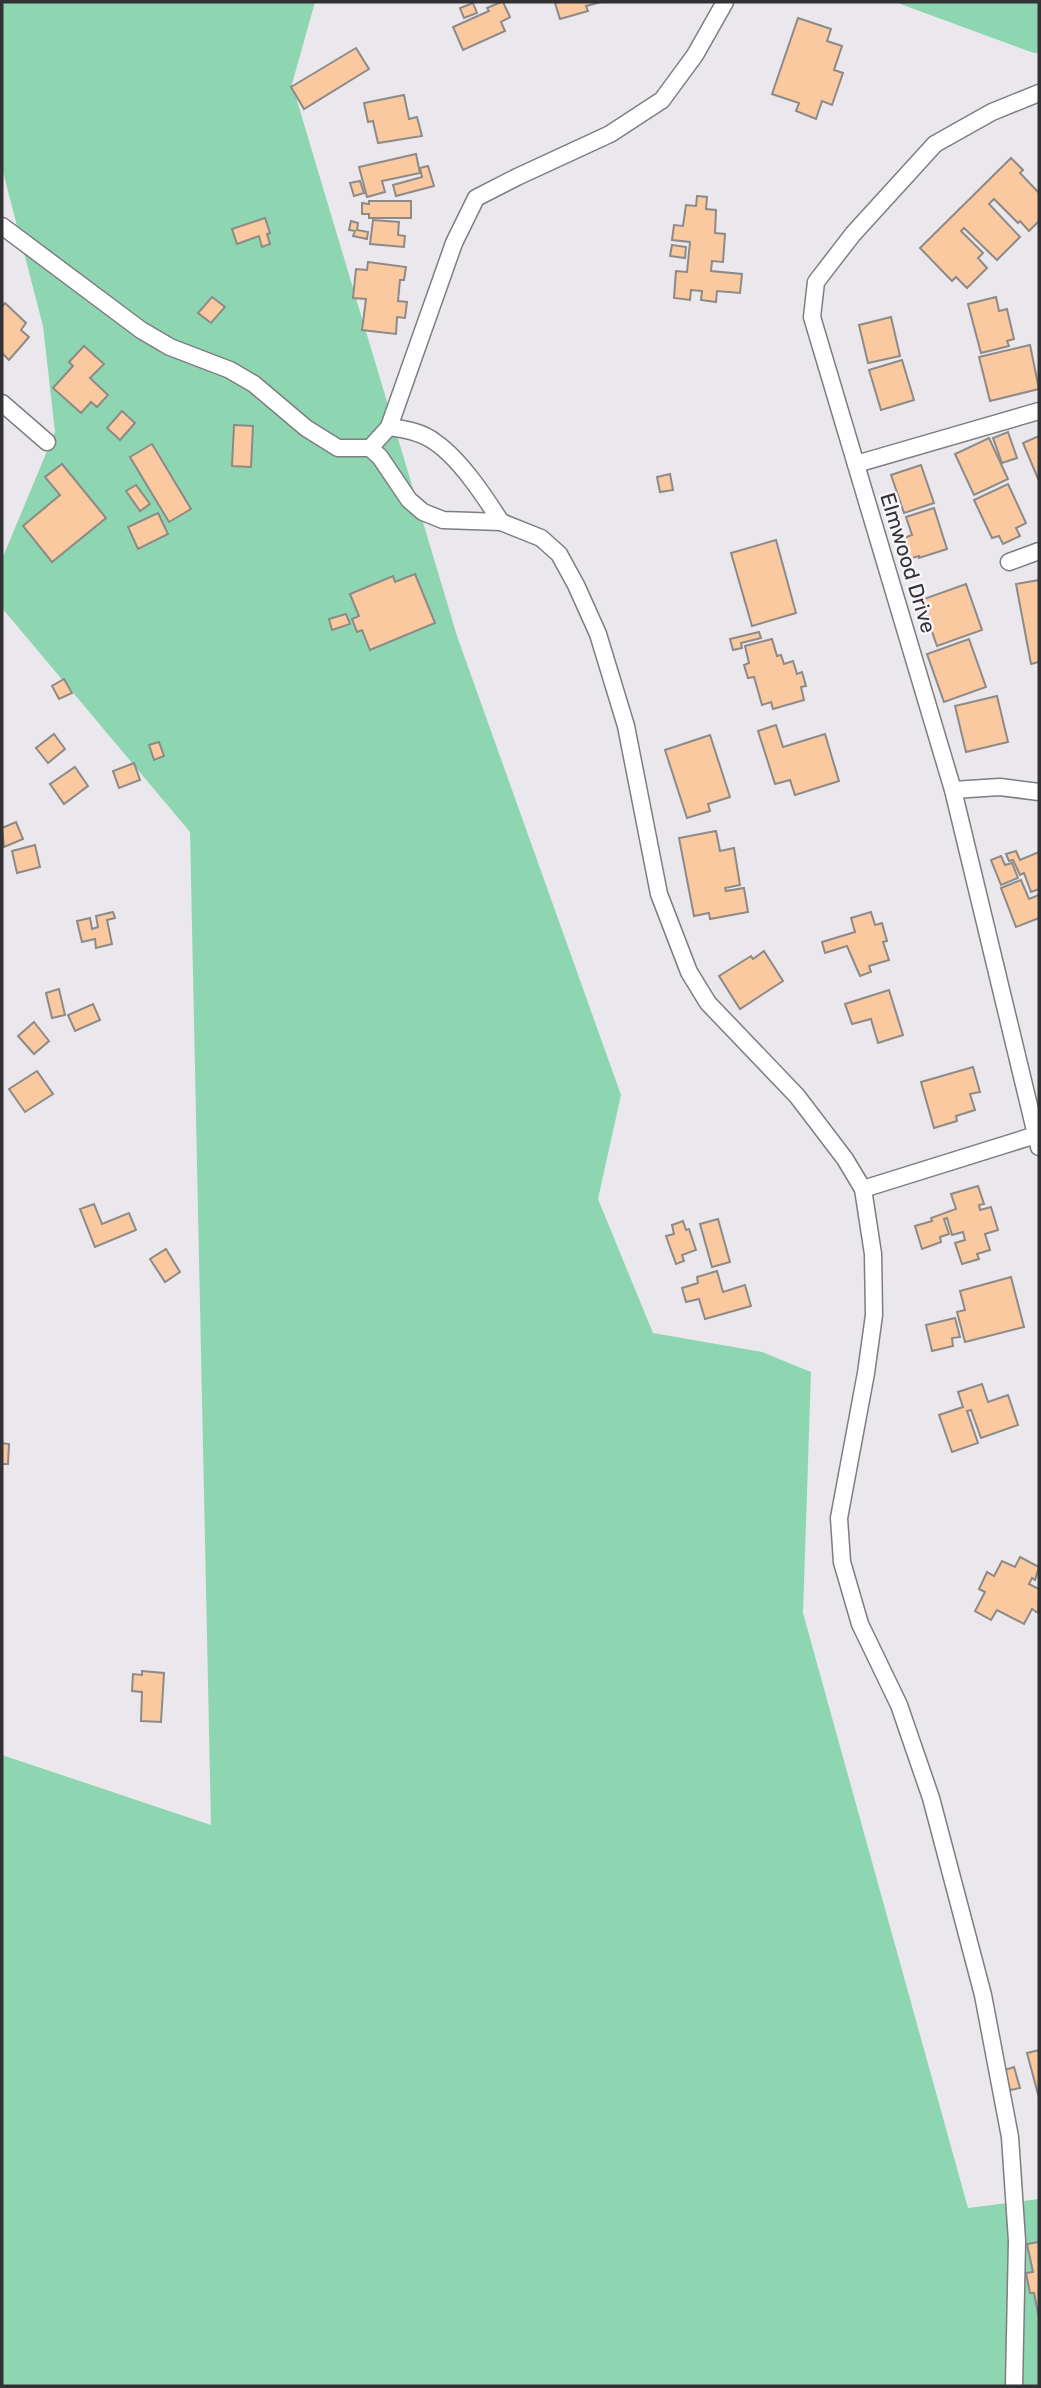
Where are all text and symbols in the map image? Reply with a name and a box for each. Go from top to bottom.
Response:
street label: Elmwood Drive [875,490,942,636]

